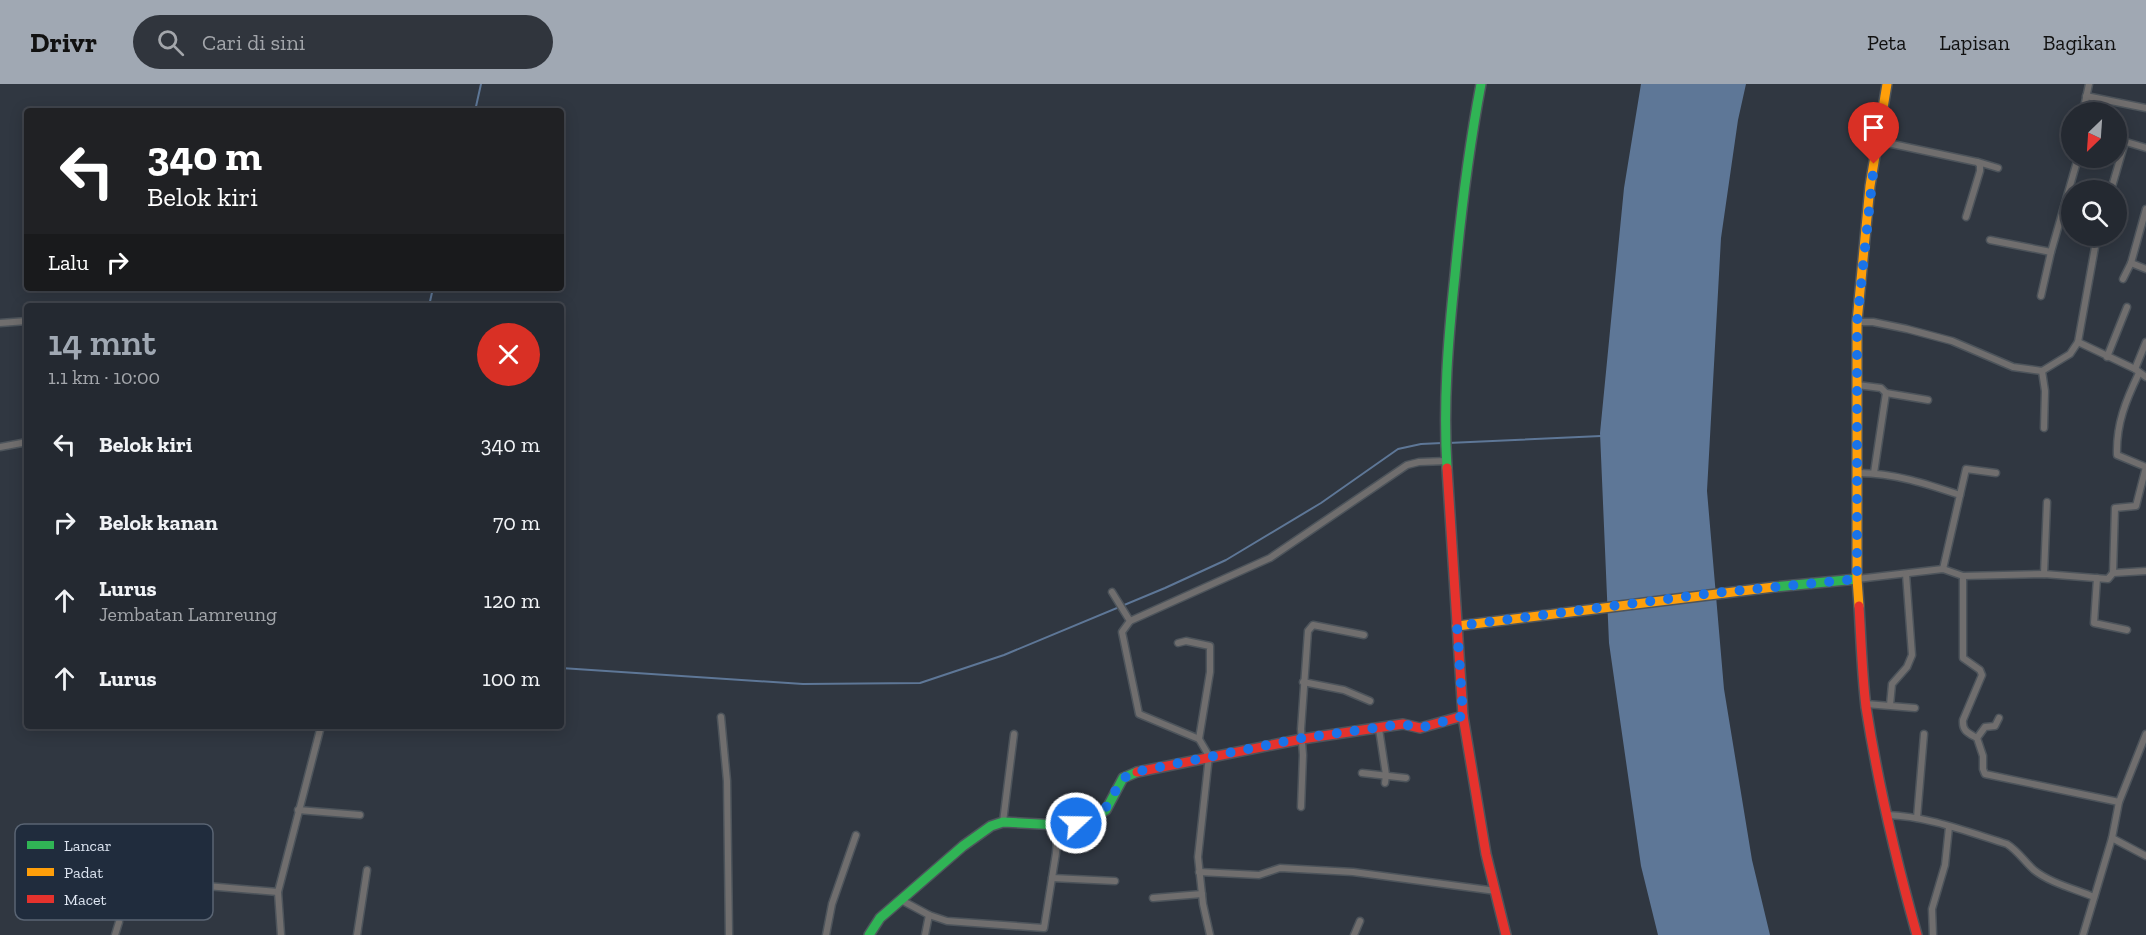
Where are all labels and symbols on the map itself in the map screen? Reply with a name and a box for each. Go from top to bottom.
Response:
pin [1848,102,1899,164]
north arrow [2061,102,2127,168]
position arrow [1044,791,1108,855]
legend [15,824,213,920]
text: Lancar [64,836,112,855]
text: Padat [64,863,103,882]
text: Macet [64,890,107,909]

